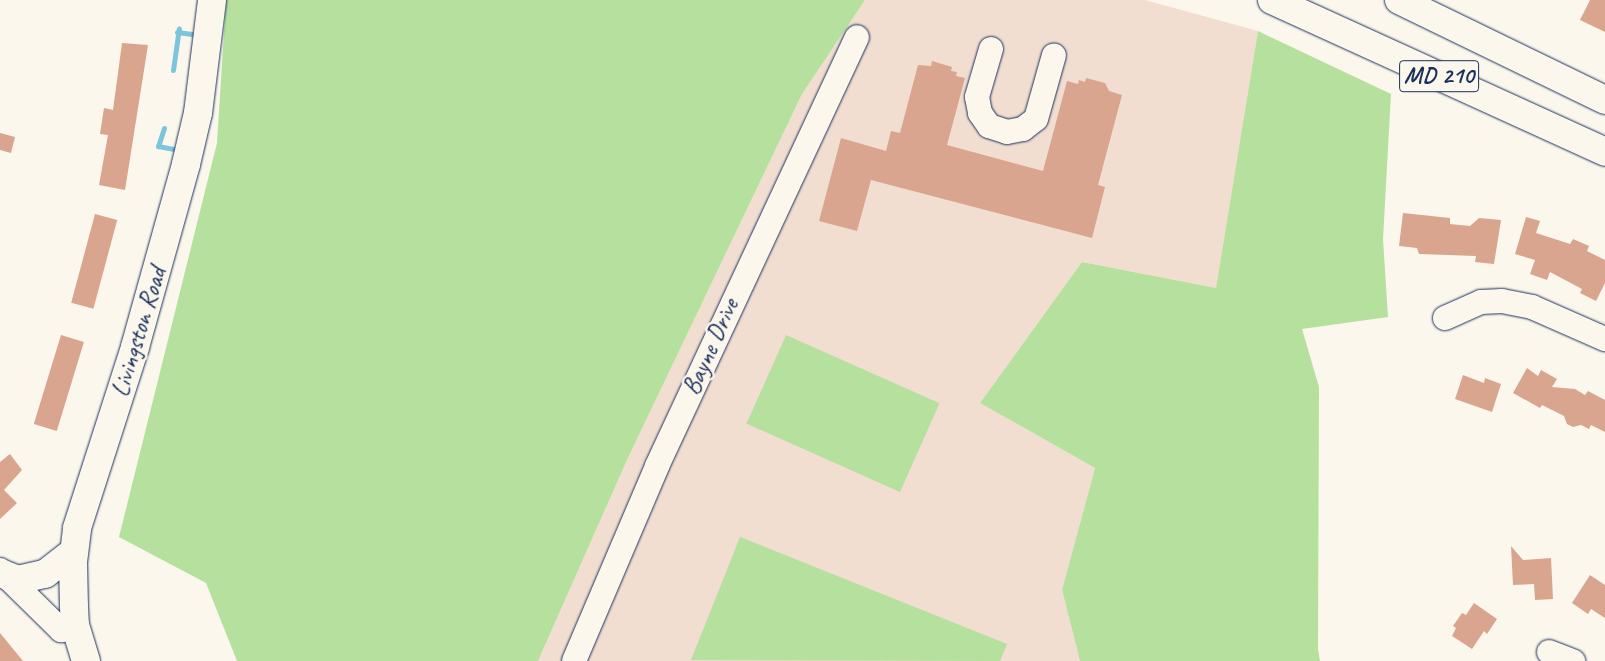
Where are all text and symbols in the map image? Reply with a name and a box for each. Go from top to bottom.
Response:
road number: MD 210 [1399,54,1479,98]
street label: Livingston Road [105,264,173,400]
street label: Bayne Drive [676,294,746,400]

